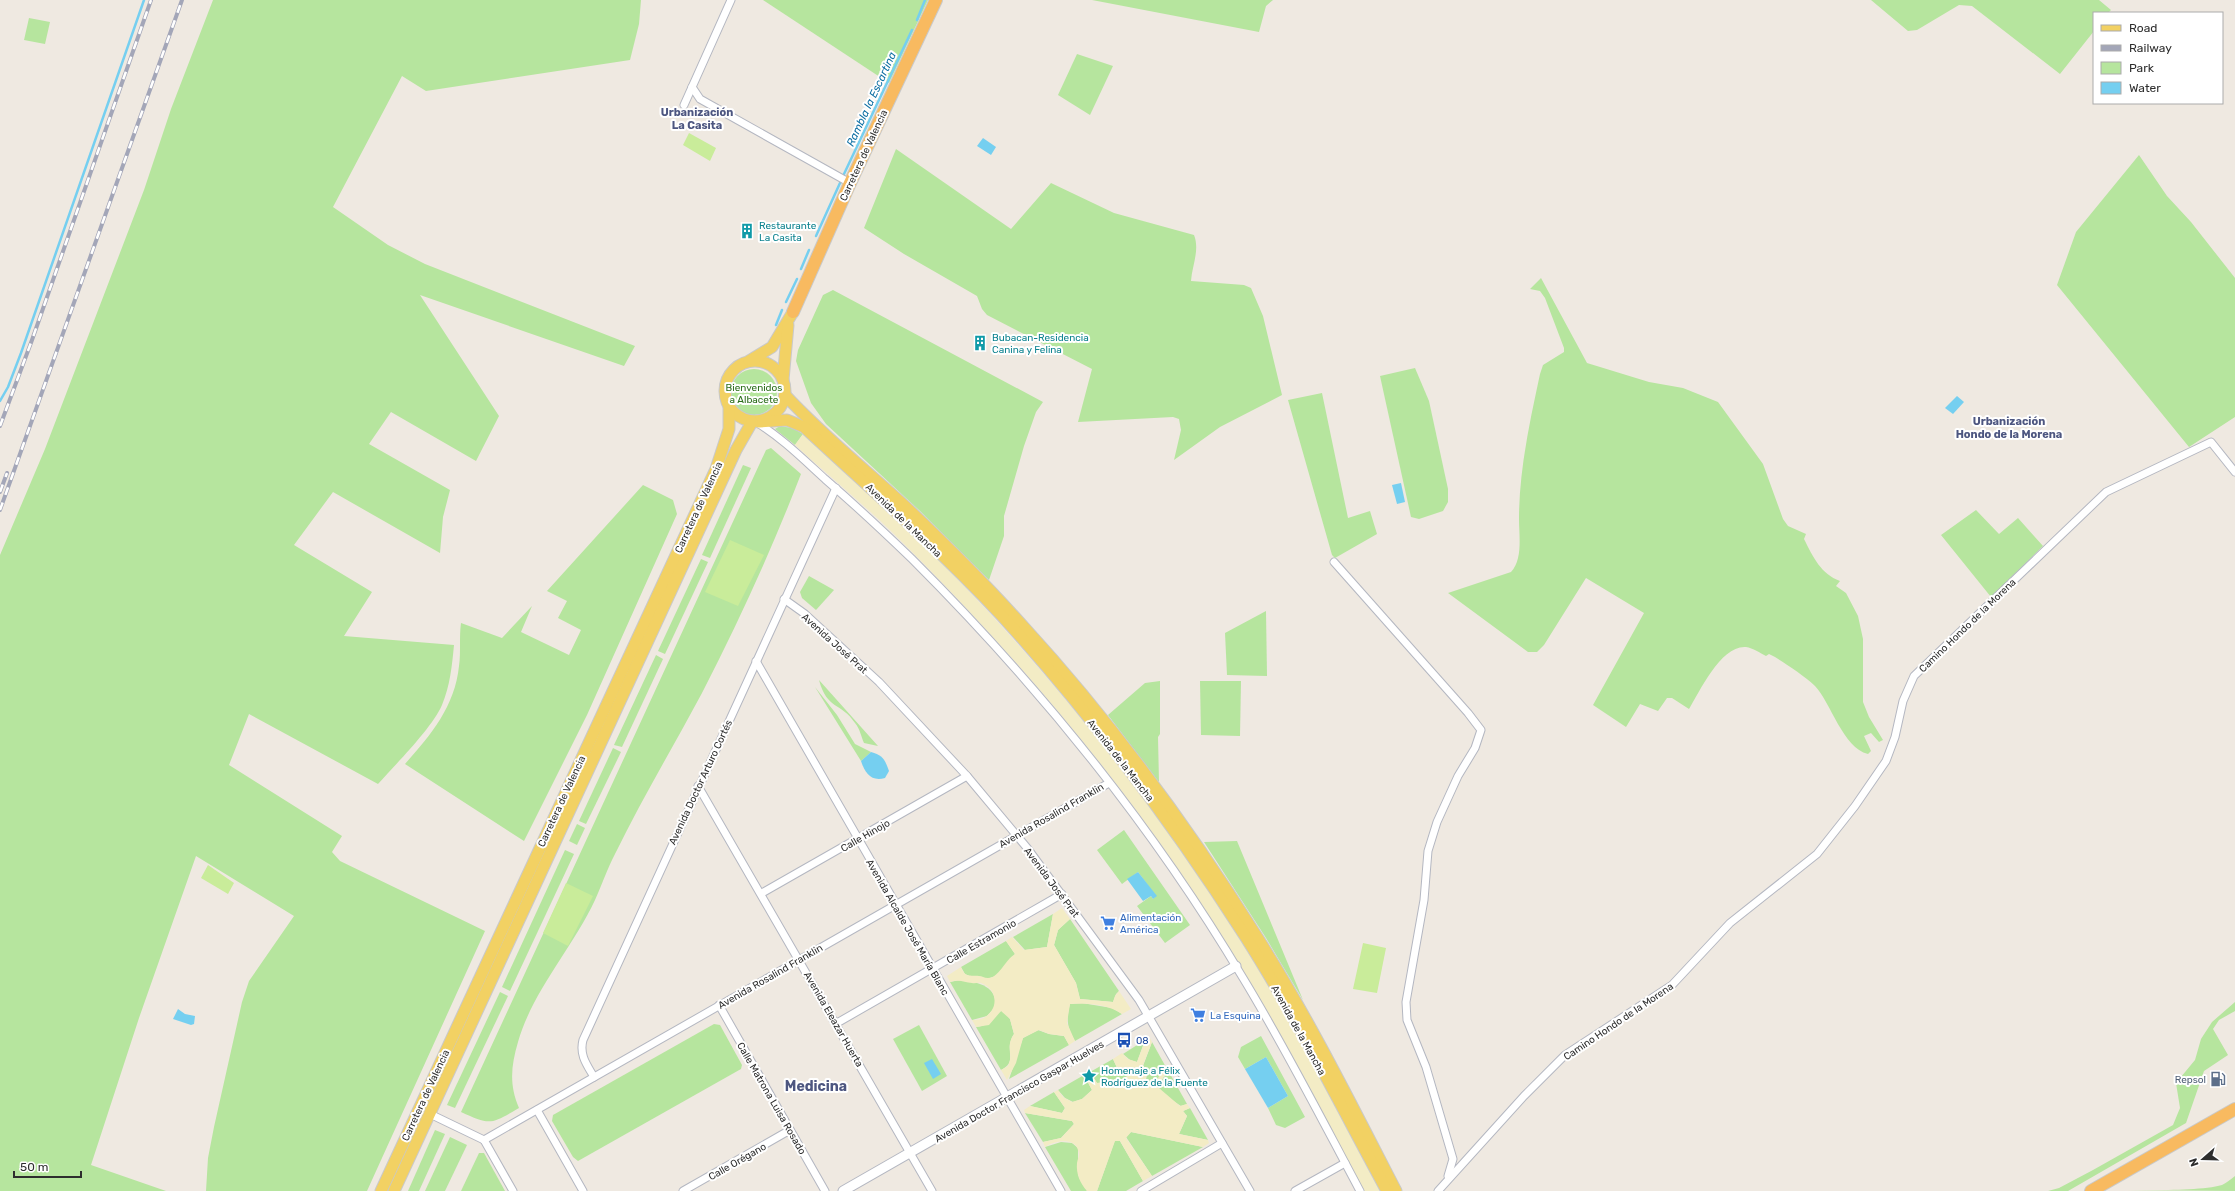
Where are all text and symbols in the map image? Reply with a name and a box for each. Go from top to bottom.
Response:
legend [2093,12,2223,104]
text: Road [2129,21,2157,35]
text: Railway [2129,41,2172,55]
water label: Rambla la Escartina [844,49,899,149]
text: Park [2129,61,2155,75]
text: Water [2129,81,2161,95]
district label: Urbanización La Casita [661,106,733,132]
street label: Carretera de Valencia [837,108,890,203]
place label: Restaurante La Casita [759,220,817,244]
building icon: Restaurante La Casita [738,222,756,240]
place label: Bubacan-Residencia Canina y Felina [992,332,1089,356]
building icon: Bubacan-Residencia Canina y Felina [971,334,989,352]
park label: Bienvenidos a Albacete [726,382,782,406]
district label: Urbanización Hondo de la Morena [1956,415,2062,441]
street label: Carretera de Valencia [672,460,725,555]
street label: Avenida de la Mancha [863,481,944,560]
street label: Camino Hondo de la Morena [1917,576,2019,675]
street label: Avenida José Prat [799,611,870,677]
street label: Avenida de la Mancha [1084,717,1156,804]
street label: Avenida Doctor Arturo Cortés [667,718,735,847]
street label: Carretera de Valencia [535,754,588,849]
street label: Avenida Rosalind Franklin [997,781,1106,851]
street label: Calle Hinojo [839,817,892,855]
street label: Avenida José Prat [1021,845,1081,920]
street label: Avenida Alcalde José María Blanc [863,857,951,998]
place label: Alimentación América [1120,912,1181,936]
supermarket icon: Alimentación América [1099,914,1117,932]
street label: Calle Estramonio [945,917,1019,967]
street label: Avenida Rosalind Franklin [716,942,825,1012]
street label: Avenida Eleazar Huerta [801,970,865,1069]
street label: Camino Hondo de la Morena [1561,981,1676,1063]
street label: Avenida de la Mancha [1268,983,1328,1077]
supermarket icon: La Esquina [1189,1006,1207,1024]
place label: La Esquina [1210,1010,1261,1022]
bus stop icon: 08 [1115,1031,1133,1049]
place label: 08 [1136,1035,1149,1047]
street label: Avenida Doctor Francisco Gaspar Huelves [933,1038,1106,1145]
street label: Calle Matrona Luisa Rosado [734,1040,808,1157]
street label: Carretera de Valencia [399,1048,452,1143]
place label: Homenaje a Félix Rodríguez de la Fuente [1101,1065,1208,1089]
place icon: Homenaje a Félix Rodríguez de la Fuente [1080,1067,1098,1085]
fuel station icon: Repsol [2209,1070,2227,1088]
place label: Repsol [2175,1074,2206,1086]
district label: Medicina [785,1078,847,1095]
north arrow [2183,1139,2223,1179]
street label: Calle Orégano [707,1140,769,1183]
scale bar [14,1153,81,1179]
text: N [2187,1156,2202,1168]
text: 50 m [20,1160,48,1174]

